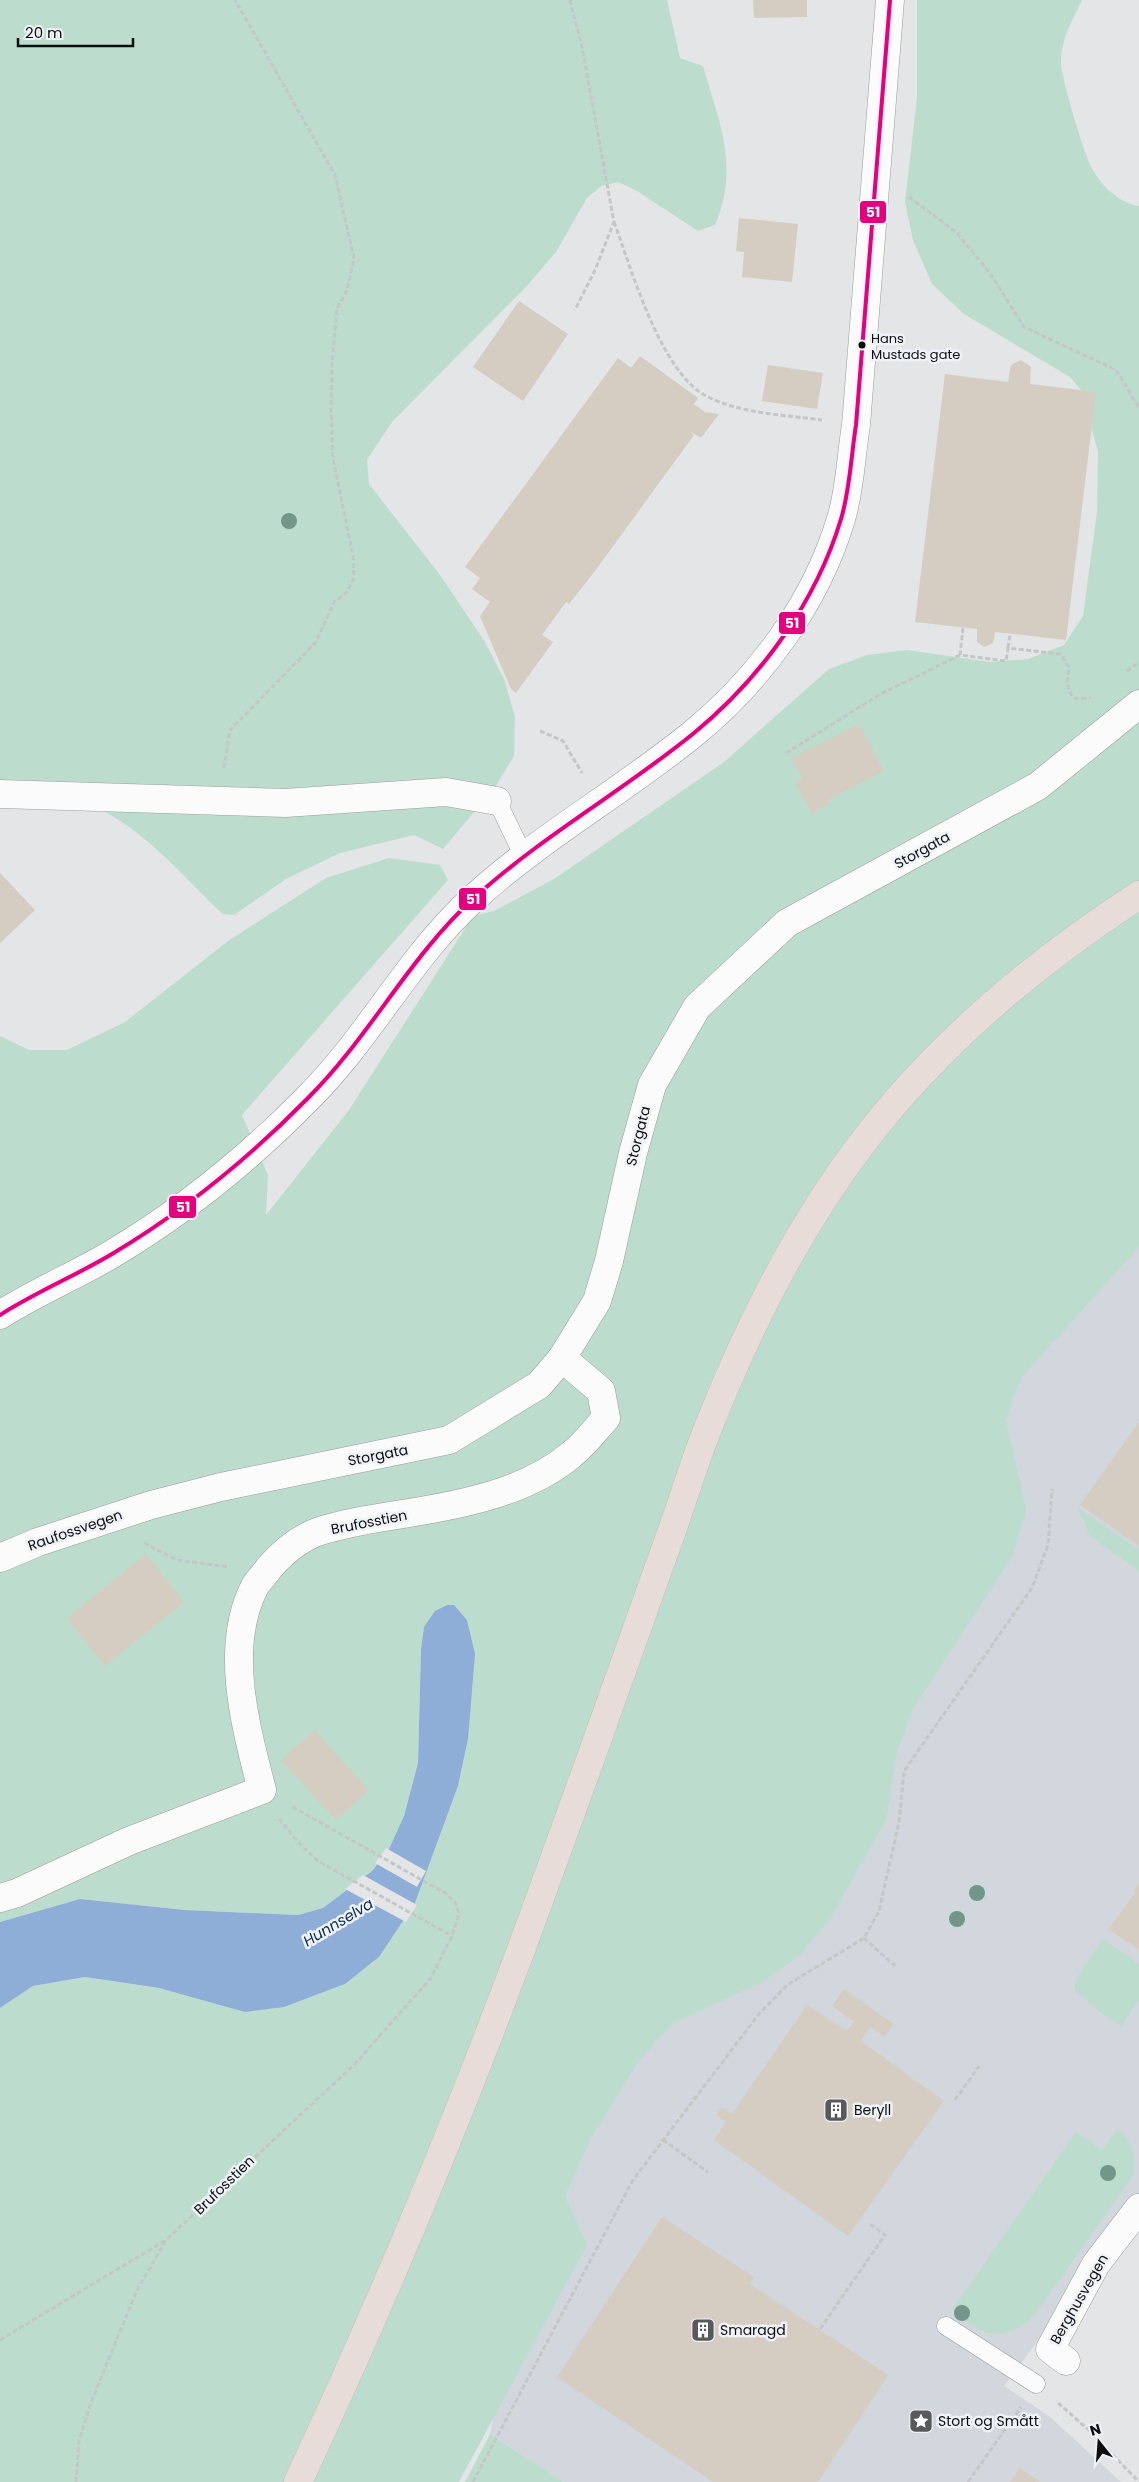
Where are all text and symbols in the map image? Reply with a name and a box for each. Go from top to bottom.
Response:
scale bar [18,15,132,47]
text: 20 m [25,22,63,43]
line badge: 51 [859,200,887,224]
text: 51 [866,202,880,222]
place label: Hans Mustads gate [871,329,960,364]
marker: Hans Mustads gate [857,340,867,350]
line badge: 51 [778,611,806,635]
text: 51 [785,613,799,633]
street label: Storgata [890,826,954,874]
line badge: 51 [458,887,487,911]
text: 51 [466,889,480,909]
street label: Storgata [621,1104,655,1168]
line badge: 51 [168,1195,197,1219]
text: 51 [176,1197,190,1217]
street label: Storgata [346,1439,410,1471]
street label: Raufossvegen [25,1504,125,1556]
street label: Brufosstien [329,1505,409,1539]
water label: Hunnselva [299,1893,377,1951]
building icon: Beryll [823,2097,849,2123]
place label: Beryll [854,2100,891,2120]
street label: Brufosstien [189,2151,259,2219]
street label: Berghusvegen [1045,2250,1113,2348]
building icon: Smaragd [690,2317,716,2343]
place label: Smaragd [720,2320,786,2340]
place icon: Stort og Smått [908,2408,934,2434]
place label: Stort og Smått [938,2411,1039,2431]
north arrow [1074,2417,1124,2467]
text: N [1087,2418,1103,2441]

